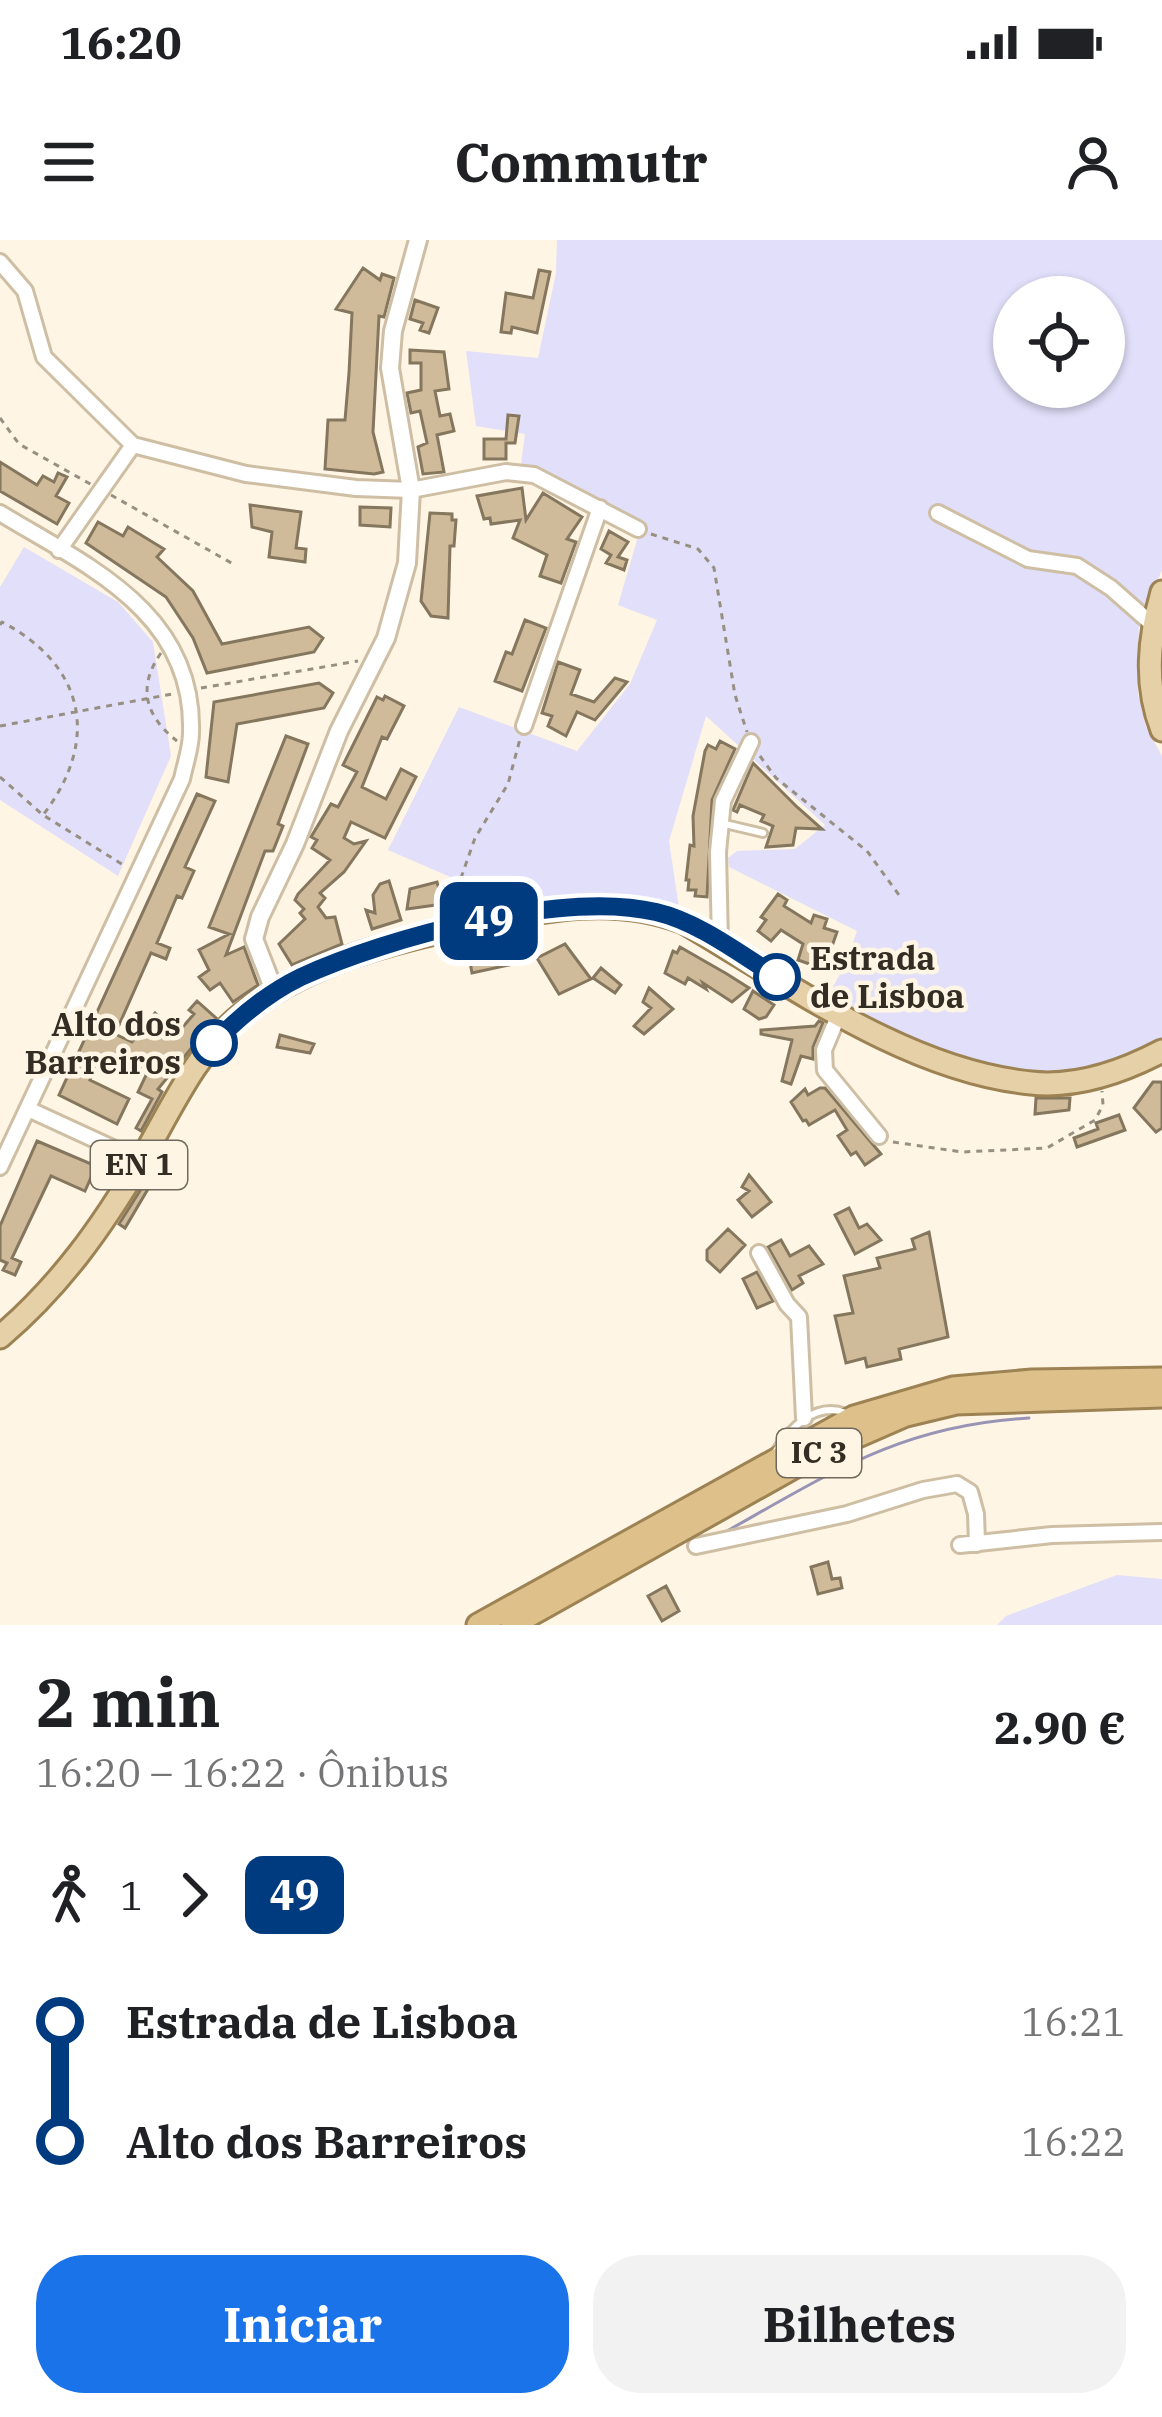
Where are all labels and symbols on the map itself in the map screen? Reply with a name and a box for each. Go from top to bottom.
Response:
line badge: 49 [435,882,543,960]
place label: Estrada de Lisboa [810,936,965,1017]
marker: Estrada de Lisboa [755,955,799,999]
place label: Alto dos Barreiros [24,1002,181,1083]
marker: Alto dos Barreiros [192,1021,236,1065]
road number: EN 1 [91,1141,187,1189]
road number: IC 3 [777,1429,861,1477]

